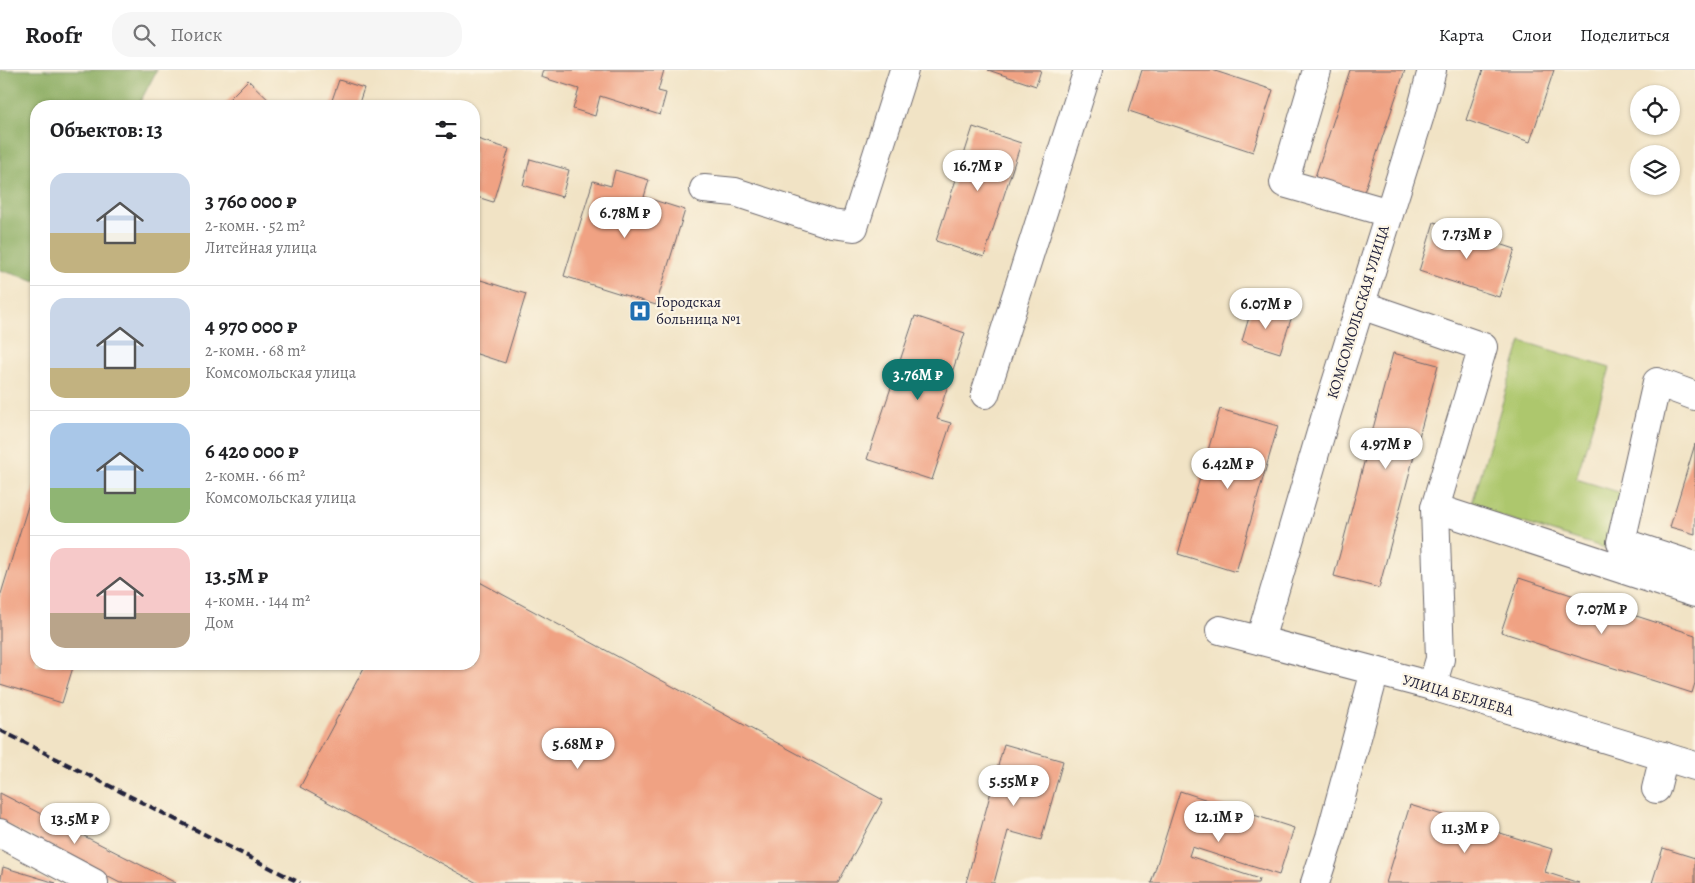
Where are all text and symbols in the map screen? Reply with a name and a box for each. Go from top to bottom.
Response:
search box [112,12,462,57]
text: Roofr [25,19,82,51]
icon: search [130,21,158,49]
text: Поиск [170,22,222,48]
text: Карта [1439,23,1484,47]
text: Слои [1512,23,1552,47]
text: Поделиться [1580,23,1670,47]
map controls [1630,85,1680,195]
button: locate [1630,85,1680,135]
text: Объектов: 13 [50,116,163,144]
icon: filters [432,116,460,144]
button: layers [1630,145,1680,195]
pin: 16.7M ₽ [932,150,1024,192]
text: 16.7M ₽ [954,155,1002,177]
text: 3 760 000 ₽ [205,187,297,215]
icon: home [90,193,150,253]
pin: 6.78M ₽ [579,196,671,239]
text: 6.78M ₽ [600,202,650,224]
text: 2-комн. · 52 m² [205,215,305,237]
pin: 7.73M ₽ [1421,218,1513,260]
street label: КОМСОМОЛЬСКАЯ УЛИЦА [1322,223,1394,401]
text: 7.73M ₽ [1442,223,1492,245]
text: Литейная улица [205,237,317,259]
pin: 6.07M ₽ [1220,288,1312,330]
place label: Городская больница №1 [656,292,741,329]
text: 6.07M ₽ [1240,293,1292,315]
hospital icon: Городская больница №1 [628,299,652,323]
text: 4 970 000 ₽ [205,312,297,340]
icon: home [90,318,150,378]
text: 2-комн. · 68 m² [205,340,306,362]
pin: 3.76M ₽ [872,358,964,401]
text: Комсомольская улица [205,362,356,384]
text: 3.76M ₽ [893,364,943,386]
pin: 4.97M ₽ [1340,428,1432,470]
text: 4.97M ₽ [1361,433,1411,455]
text: 6 420 000 ₽ [205,437,299,465]
icon: home [90,443,150,503]
pin: 6.42M ₽ [1182,448,1274,490]
text: 6.42M ₽ [1202,453,1254,475]
text: 2-комн. · 66 m² [205,465,305,487]
text: Комсомольская улица [205,487,356,509]
text: 13.5M ₽ [205,562,268,590]
icon: home [90,568,150,628]
text: 4-комн. · 144 m² [205,590,310,612]
pin: 7.07M ₽ [1556,592,1648,635]
text: 7.07M ₽ [1577,598,1627,620]
text: Дом [205,612,234,634]
street label: УЛИЦА БЕЛЯЕВА [1400,670,1516,721]
pin: 5.68M ₽ [532,728,624,770]
text: 5.68M ₽ [553,733,603,755]
pin: 5.55M ₽ [968,764,1060,807]
text: 5.55M ₽ [989,770,1039,792]
pin: 12.1M ₽ [1173,800,1265,843]
pin: 13.5M ₽ [29,802,121,845]
text: 12.1M ₽ [1195,806,1243,828]
text: 13.5M ₽ [51,808,99,830]
pin: 11.3M ₽ [1419,812,1511,854]
text: 11.3M ₽ [1441,817,1489,839]

